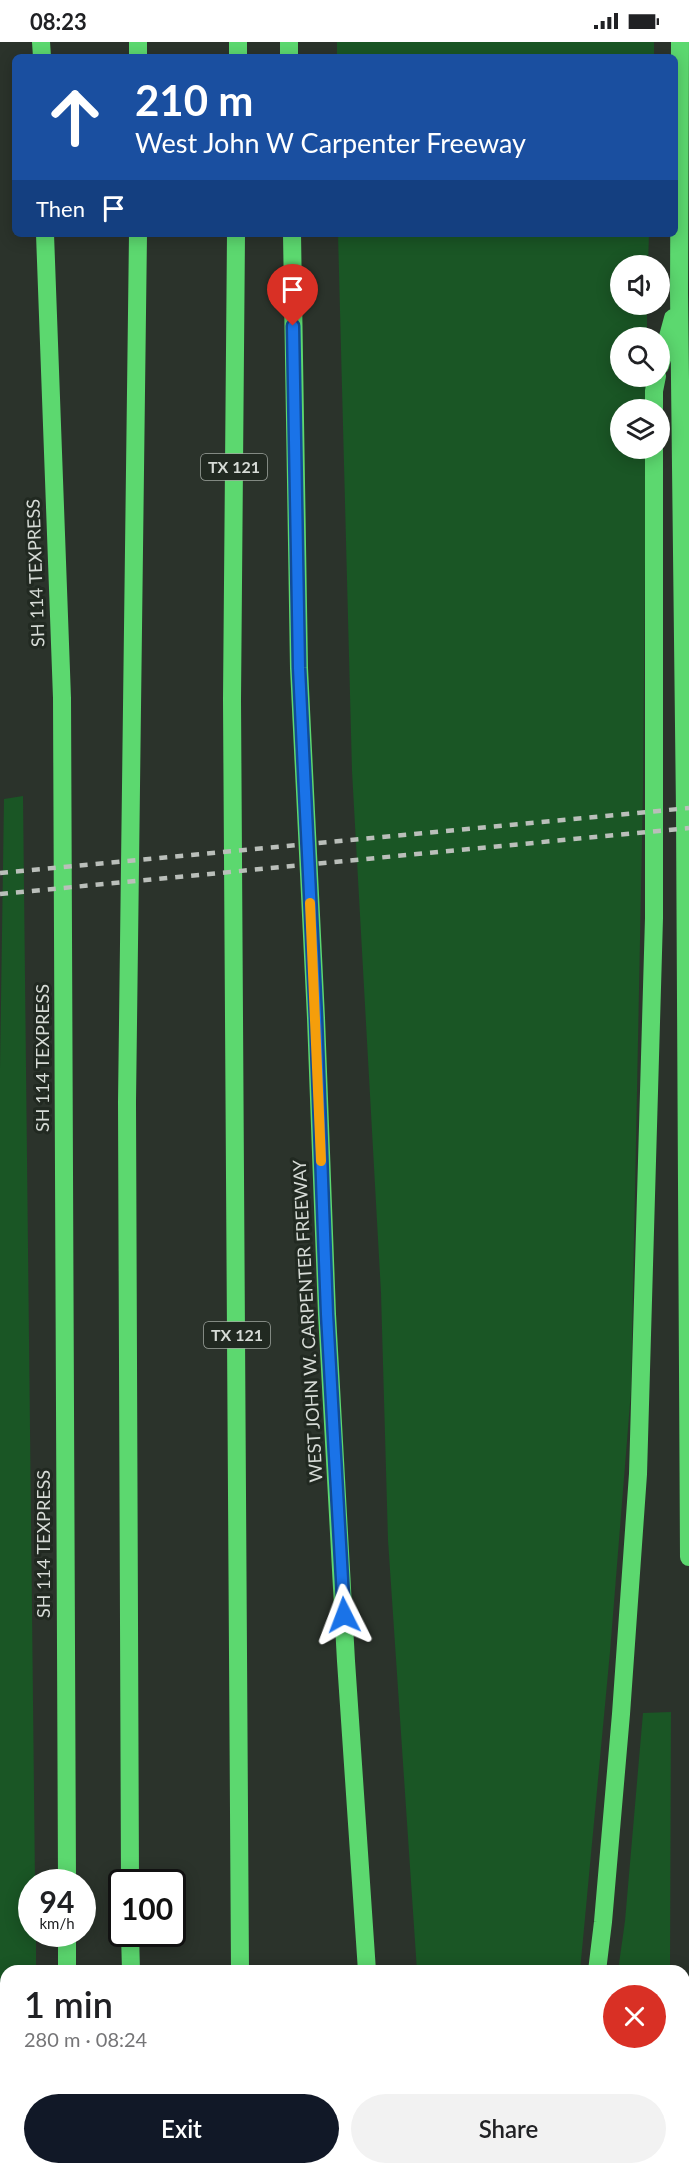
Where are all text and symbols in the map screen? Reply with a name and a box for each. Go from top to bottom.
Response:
text: 08:23 [30,8,87,35]
text: 210 m [135,75,253,125]
icon: ahead [36,78,114,156]
text: West John W Carpenter Freeway [135,126,526,159]
icon: arrive [97,192,130,225]
text: Then [36,195,85,222]
map controls [610,255,670,459]
button: sound [610,255,670,315]
pin [267,264,318,326]
icon: arrive [276,273,309,306]
button: search [610,327,670,387]
button: layers [610,399,670,459]
road number: TX 121 [201,454,267,480]
street label: SH 114 TEXPRESS [21,499,49,647]
street label: SH 114 TEXPRESS [31,984,53,1132]
street label: WEST JOHN W. CARPENTER FREEWAY [288,1158,326,1483]
road number: TX 121 [204,1322,270,1348]
street label: SH 114 TEXPRESS [32,1470,54,1618]
position arrow [312,1583,376,1647]
speed limit sign: 100 [108,1869,186,1947]
text: 94 [40,1883,74,1919]
text: km/h [39,1914,75,1932]
text: 1 min [24,1982,113,2026]
button: close [603,1985,666,2048]
text: 280 m · 08:24 [24,2027,147,2051]
button: Exit [24,2094,339,2163]
button: Share [351,2094,666,2163]

